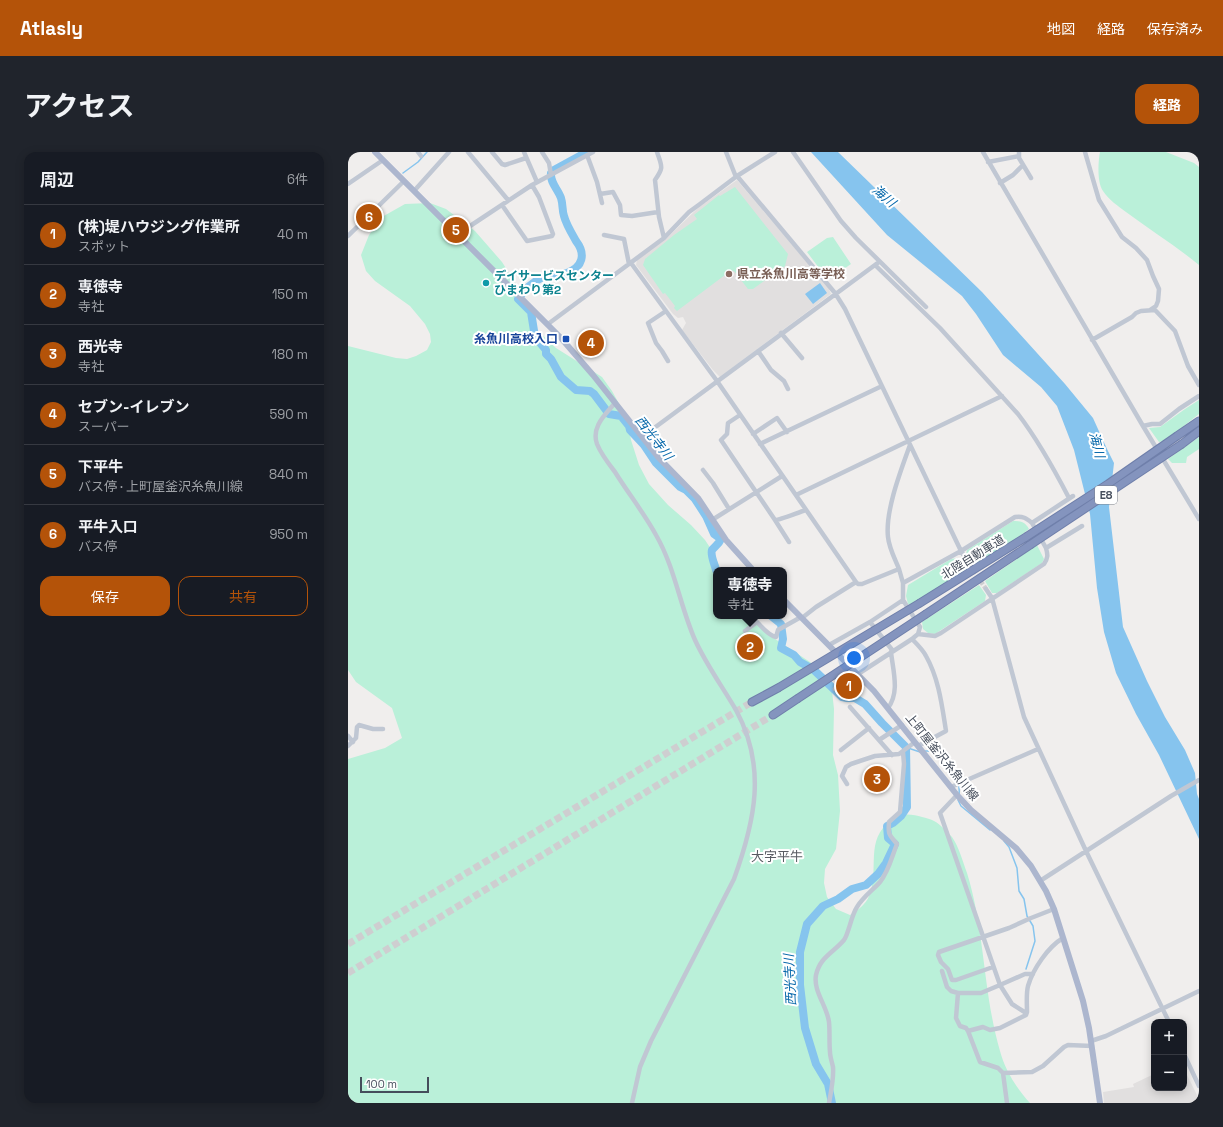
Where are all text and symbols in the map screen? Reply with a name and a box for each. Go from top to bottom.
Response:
text: Atlasly [20,16,83,41]
text: 地図 [1047,20,1075,38]
text: 経路 [1097,20,1125,38]
text: 保存済み [1147,20,1203,38]
button: 経路 [1135,84,1199,124]
text: アクセス [24,88,135,124]
text: 周辺 [40,169,74,191]
text: 6件 [287,171,308,188]
water label: 海川 [869,181,901,212]
pin: 6 [356,202,382,232]
pin: 5 [443,215,469,245]
text: (株)堤ハウジング作業所 [78,217,240,236]
text: 1 [50,226,56,243]
text: 40 m [277,226,308,243]
text: スポット [78,238,130,255]
place label: 県立糸魚川高等学校 [737,266,845,282]
place label: デイサービスセンター ひまわり第2 [494,268,614,298]
marker: 県立糸魚川高等学校 [724,269,734,279]
text: 専徳寺 [78,277,123,296]
marker: デイサービスセンター ひまわり第2 [481,278,491,288]
text: 2 [49,286,57,303]
text: 150 m [272,286,308,303]
text: 寺社 [78,298,104,315]
pin: 4 [578,328,604,358]
place label: 糸魚川高校入口 [474,331,558,347]
marker: 糸魚川高校入口 [561,334,571,344]
text: 西光寺 [78,337,123,356]
text: 3 [49,346,57,363]
text: 180 m [272,346,308,363]
text: 寺社 [78,358,104,375]
text: セブン-イレブン [78,397,189,416]
text: 4 [49,406,57,423]
text: 590 m [269,406,308,423]
water label: 西光寺川 [631,412,678,465]
text: スーパー [78,418,130,435]
water label: 海川 [1086,430,1109,462]
text: 下平牛 [78,457,123,476]
text: 5 [49,466,57,483]
text: 840 m [269,466,308,483]
text: バス停 · 上町屋釜沢糸魚川線 [78,478,243,495]
road number: E8 [1095,486,1117,504]
text: 平牛入口 [78,517,138,536]
text: 6 [49,526,57,543]
text: 950 m [269,526,308,543]
street label: 北陸自動車道 [938,531,1008,583]
text: バス停 [78,538,117,555]
popup [713,567,787,619]
text: 専徳寺 [727,575,773,594]
button: 保存 [40,576,170,616]
button: 共有 [178,576,308,616]
text: 寺社 [727,596,754,613]
pin: 2 [737,632,763,662]
your location [844,648,864,668]
pin: 1 [836,671,862,701]
street label: 上町屋釜沢糸魚川線 [902,710,982,804]
pin: 3 [864,764,890,794]
district label: 大字平牛 [751,848,803,865]
water label: 西光寺川 [780,952,800,1006]
map controls [1151,1019,1187,1091]
button: + [1151,1019,1187,1055]
button: − [1151,1055,1187,1091]
scale bar [360,1075,429,1094]
text: 100 m [366,1077,397,1091]

